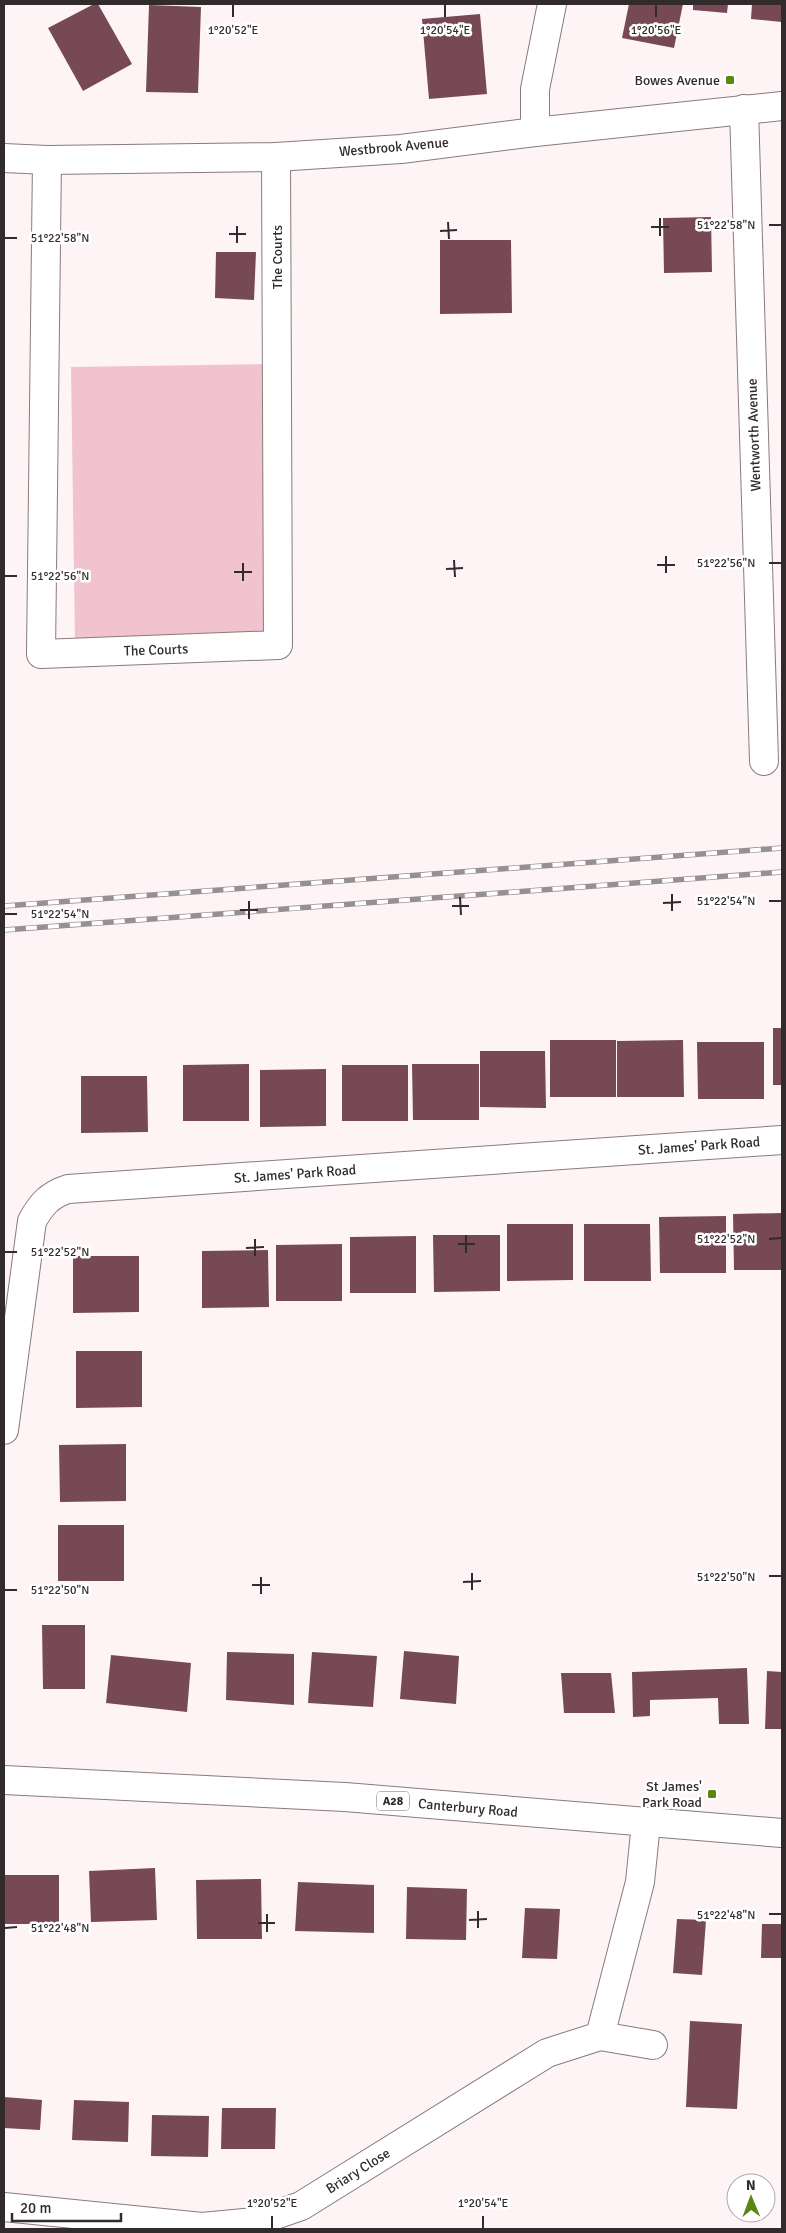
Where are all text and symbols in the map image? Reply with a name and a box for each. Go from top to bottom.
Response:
text: 1°20'52"E [208,23,259,38]
text: 1°20'54"E [420,23,471,38]
text: 1°20'56"E [631,23,682,38]
place label: Bowes Avenue [634,72,720,89]
marker: Bowes Avenue [724,74,736,86]
street label: Westbrook Avenue [338,134,450,160]
text: 51°22'58"N [697,218,755,233]
street label: The Courts [269,225,286,289]
text: 51°22'58"N [31,231,89,246]
street label: Wentworth Avenue [744,378,764,492]
text: 51°22'56"N [697,556,755,571]
text: 51°22'56"N [31,569,89,584]
street label: The Courts [124,640,188,660]
text: 51°22'54"N [697,894,755,909]
text: 51°22'54"N [31,907,89,922]
street label: St. James' Park Road [637,1133,761,1159]
street label: St. James' Park Road [233,1161,357,1187]
text: 51°22'52"N [697,1232,755,1247]
text: 51°22'52"N [31,1245,89,1260]
text: 51°22'50"N [697,1570,755,1585]
text: 51°22'50"N [31,1583,89,1598]
place label: St James' Park Road [642,1778,702,1811]
marker: St James' Park Road [706,1788,718,1800]
road number: A28 [377,1792,409,1810]
street label: Canterbury Road [417,1795,519,1821]
text: 51°22'48"N [697,1908,755,1923]
text: 51°22'48"N [31,1921,89,1936]
street label: Briary Close [323,2145,393,2197]
north arrow [726,2173,776,2223]
text: N [746,2177,756,2194]
scale bar [12,2190,121,2222]
text: 1°20'52"E [247,2196,298,2211]
text: 1°20'54"E [458,2196,509,2211]
text: 20 m [20,2199,51,2217]

